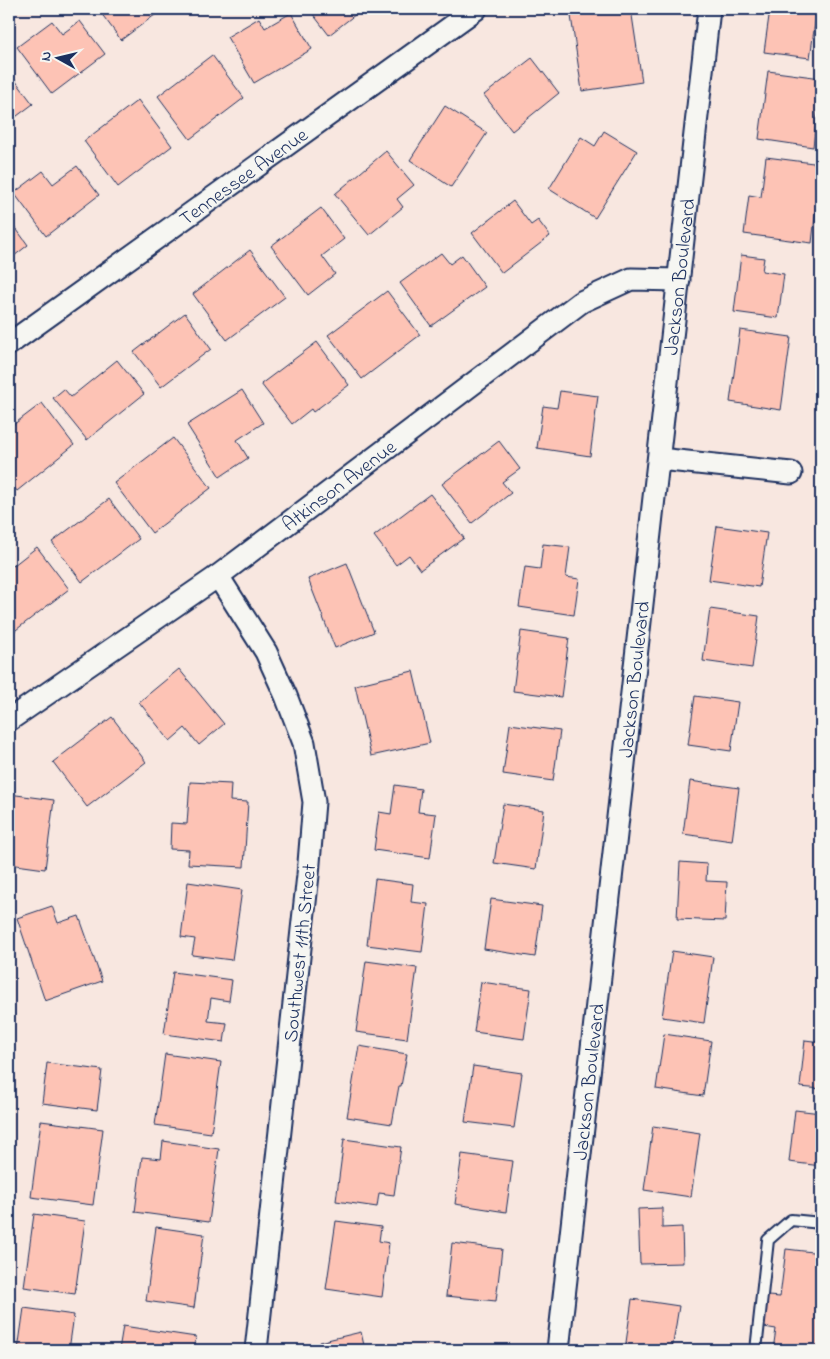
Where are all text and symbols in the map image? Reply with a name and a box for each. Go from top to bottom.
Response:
north arrow [32,32,82,82]
text: N [36,50,58,63]
street label: Tennessee Avenue [174,122,315,234]
street label: Jackson Boulevard [658,197,705,357]
street label: Atkinson Avenue [277,434,403,540]
street label: Jackson Boulevard [613,600,659,759]
street label: Southwest 11th Street [278,862,325,1044]
street label: Jackson Boulevard [567,1002,614,1162]

